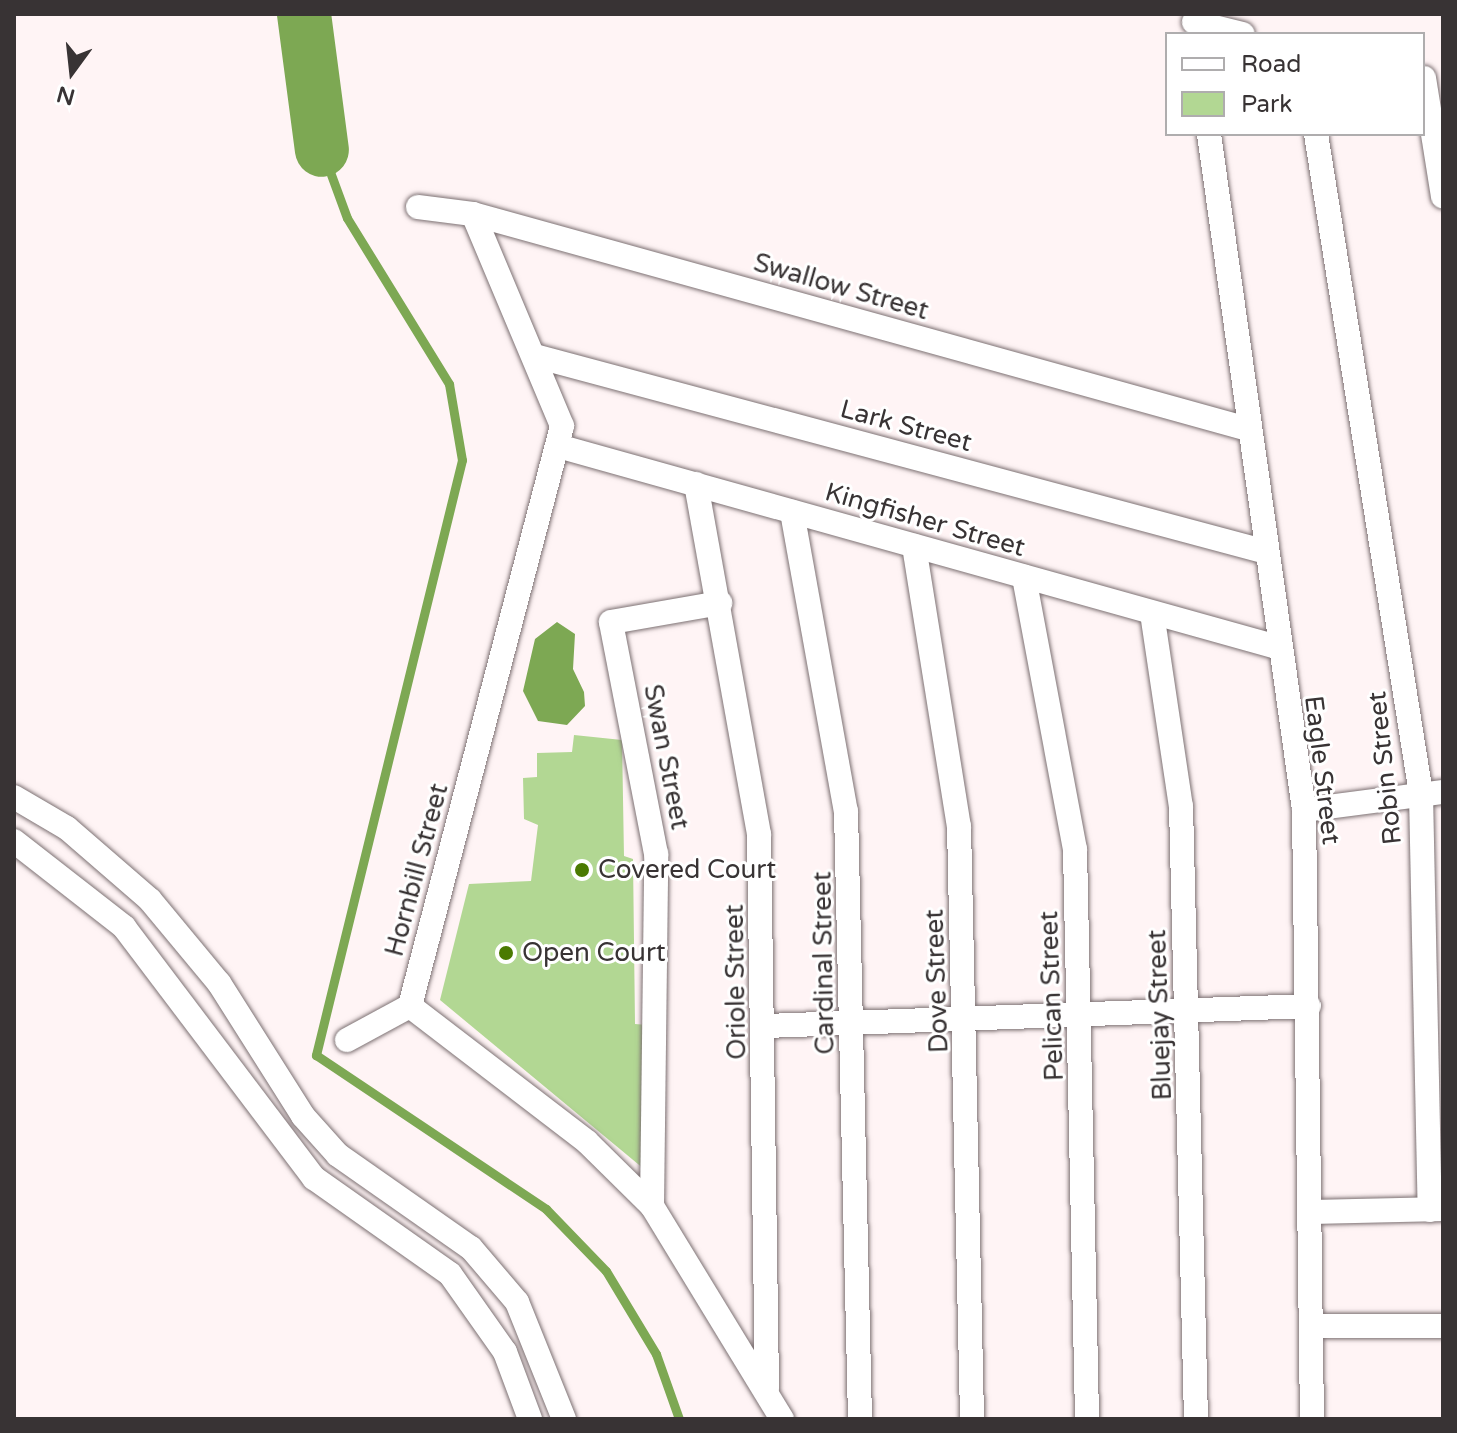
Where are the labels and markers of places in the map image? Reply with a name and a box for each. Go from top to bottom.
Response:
place label: Covered Court [598,854,776,886]
marker: Covered Court [573,861,591,879]
place label: Open Court [522,937,666,969]
marker: Open Court [497,944,515,962]

